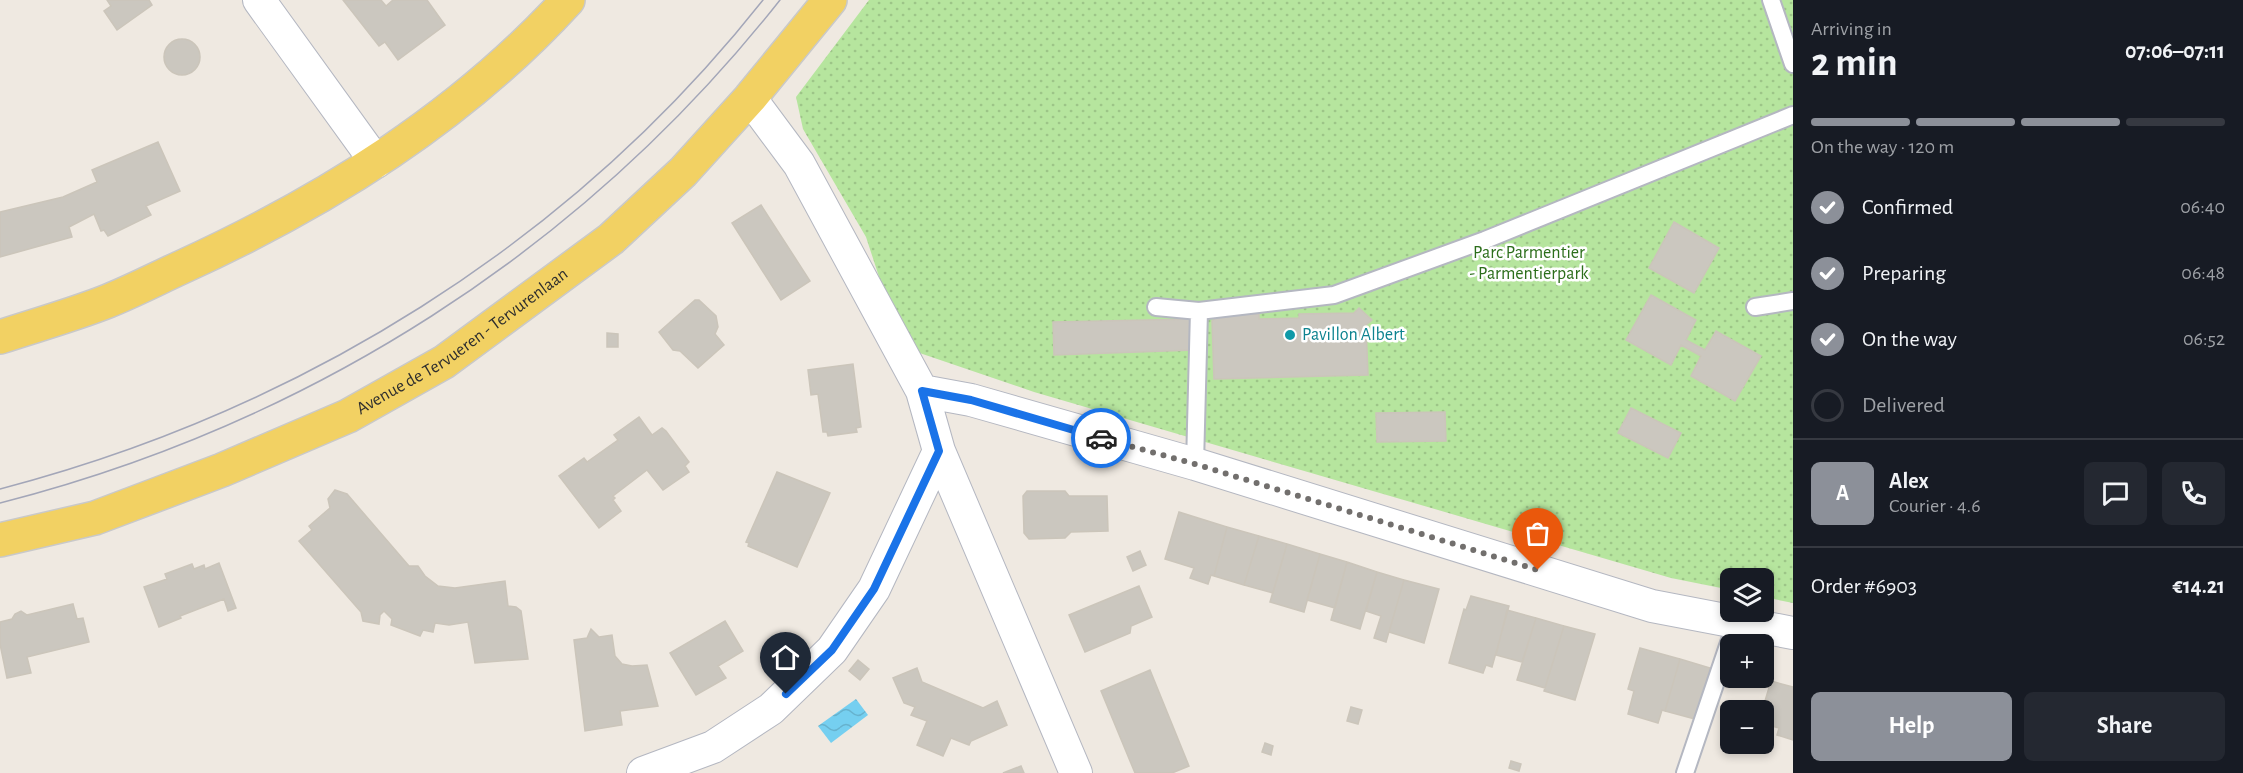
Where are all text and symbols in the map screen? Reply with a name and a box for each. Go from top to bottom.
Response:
text: Arriving in [1811,19,1892,39]
text: 07:06–07:11 [2125,40,2225,62]
text: 2 min [1811,44,1898,83]
text: On the way · 120 m [1811,137,1954,157]
icon: check [1811,191,1844,224]
text: Confirmed [1862,196,1953,218]
text: 06:40 [2180,197,2225,217]
park label: Parc Parmentier - Parmentierpark [1470,244,1589,283]
icon: check [1811,257,1844,290]
text: Preparing [1862,262,1946,284]
text: 06:48 [2181,263,2225,283]
street label: Avenue de Tervueren - Tervurenlaan [354,265,571,418]
icon: check [1811,323,1844,356]
place label: Pavillon Albert [1302,326,1405,344]
marker: Pavillon Albert [1283,328,1297,342]
text: On the way [1862,328,1957,350]
text: 06:52 [2183,329,2225,349]
text: Delivered [1862,394,1945,416]
courier [1071,408,1131,468]
icon: car [1085,422,1118,455]
button: chat [2084,462,2147,525]
button: phone [2162,462,2225,525]
text: Alex [1889,470,1929,492]
text: A [1836,482,1849,504]
text: Courier · 4.6 [1889,496,1981,516]
pin [1512,508,1563,570]
icon: bag [1521,517,1554,550]
map controls [1720,568,1774,754]
button: layers [1720,568,1774,622]
text: Order #6903 [1811,575,1917,597]
text: €14.21 [2172,575,2225,597]
pin [760,632,811,694]
button: + [1720,634,1774,688]
icon: home [769,641,802,674]
button: Help [1811,692,2012,761]
button: Share [2024,692,2225,761]
button: − [1720,700,1774,754]

